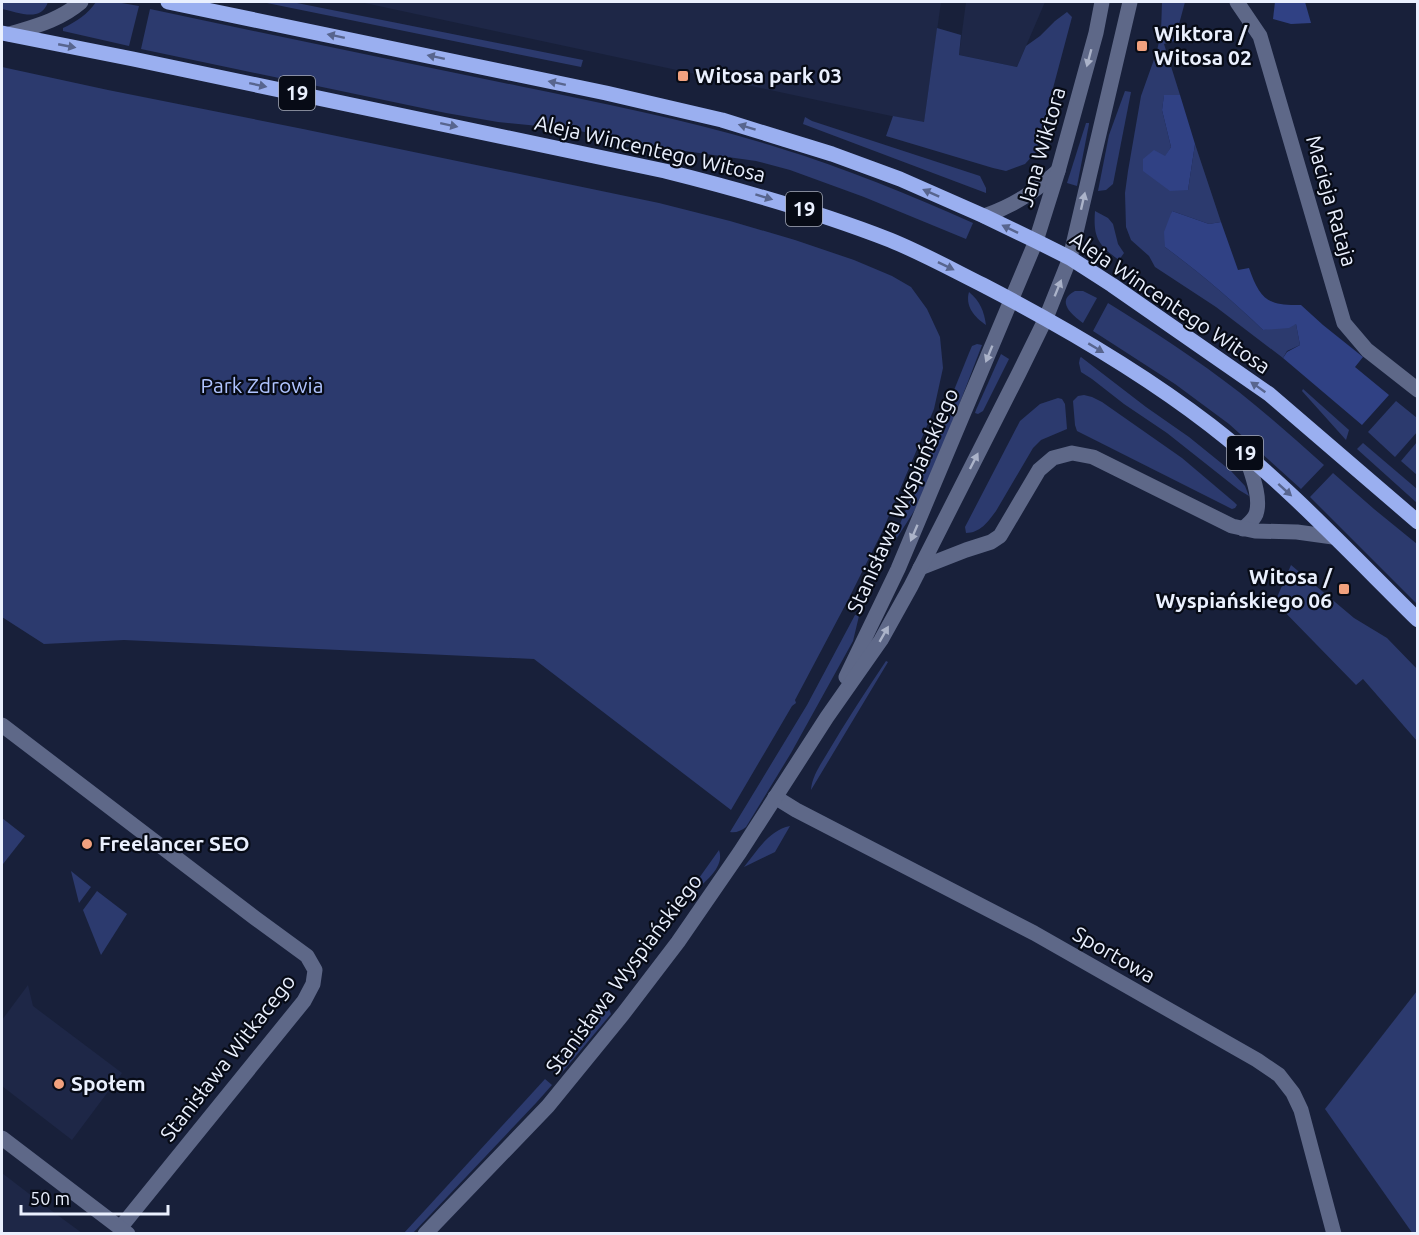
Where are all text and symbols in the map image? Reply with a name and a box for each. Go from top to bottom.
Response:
place label: Wiktora / Witosa 02 [1154,21,1252,69]
one-way arrow [327,31,346,40]
marker: Wiktora / Witosa 02 [1135,39,1149,53]
one-way arrow [58,42,77,51]
one-way arrow [1084,50,1093,68]
one-way arrow [426,52,445,61]
place label: Witosa park 03 [695,63,842,87]
marker: Witosa park 03 [676,69,690,83]
road number: 19 [279,76,315,110]
one-way arrow [548,78,567,87]
one-way arrow [249,81,268,90]
street label: Jana Wiktora [1012,84,1070,209]
street label: Aleja Wincentego Witosa [533,110,768,186]
one-way arrow [440,121,459,130]
one-way arrow [738,122,756,131]
street label: Macieja Rataja [1302,133,1362,269]
one-way arrow [922,188,939,197]
one-way arrow [755,192,773,202]
road number: 19 [786,192,822,226]
one-way arrow [1078,192,1088,210]
one-way arrow [1002,224,1019,233]
street label: Aleja Wincentego Witosa [1066,226,1275,378]
one-way arrow [937,262,954,271]
one-way arrow [1054,279,1063,297]
one-way arrow [1088,343,1104,354]
one-way arrow [984,345,994,363]
park label: Park Zdrowia [201,373,323,397]
one-way arrow [1250,382,1266,393]
street label: Stanisława Wyspiańskiego [841,384,963,617]
road number: 19 [1227,436,1263,470]
one-way arrow [969,453,979,470]
one-way arrow [1278,483,1293,497]
one-way arrow [909,525,919,543]
place label: Witosa / Wyspiańskiego 06 [1156,564,1333,612]
marker: Witosa / Wyspiańskiego 06 [1337,582,1351,596]
one-way arrow [879,625,889,642]
place label: Freelancer SEO [99,831,250,855]
marker: Freelancer SEO [80,837,94,851]
street label: Stanisława Wyspiańskiego [540,869,706,1078]
street label: Sportowa [1069,921,1160,987]
street label: Stanisława Witkacego [155,969,300,1145]
place label: Społem [71,1071,146,1095]
marker: Społem [52,1077,66,1091]
scale bar [21,1178,168,1216]
text: 50 m [30,1188,70,1208]

